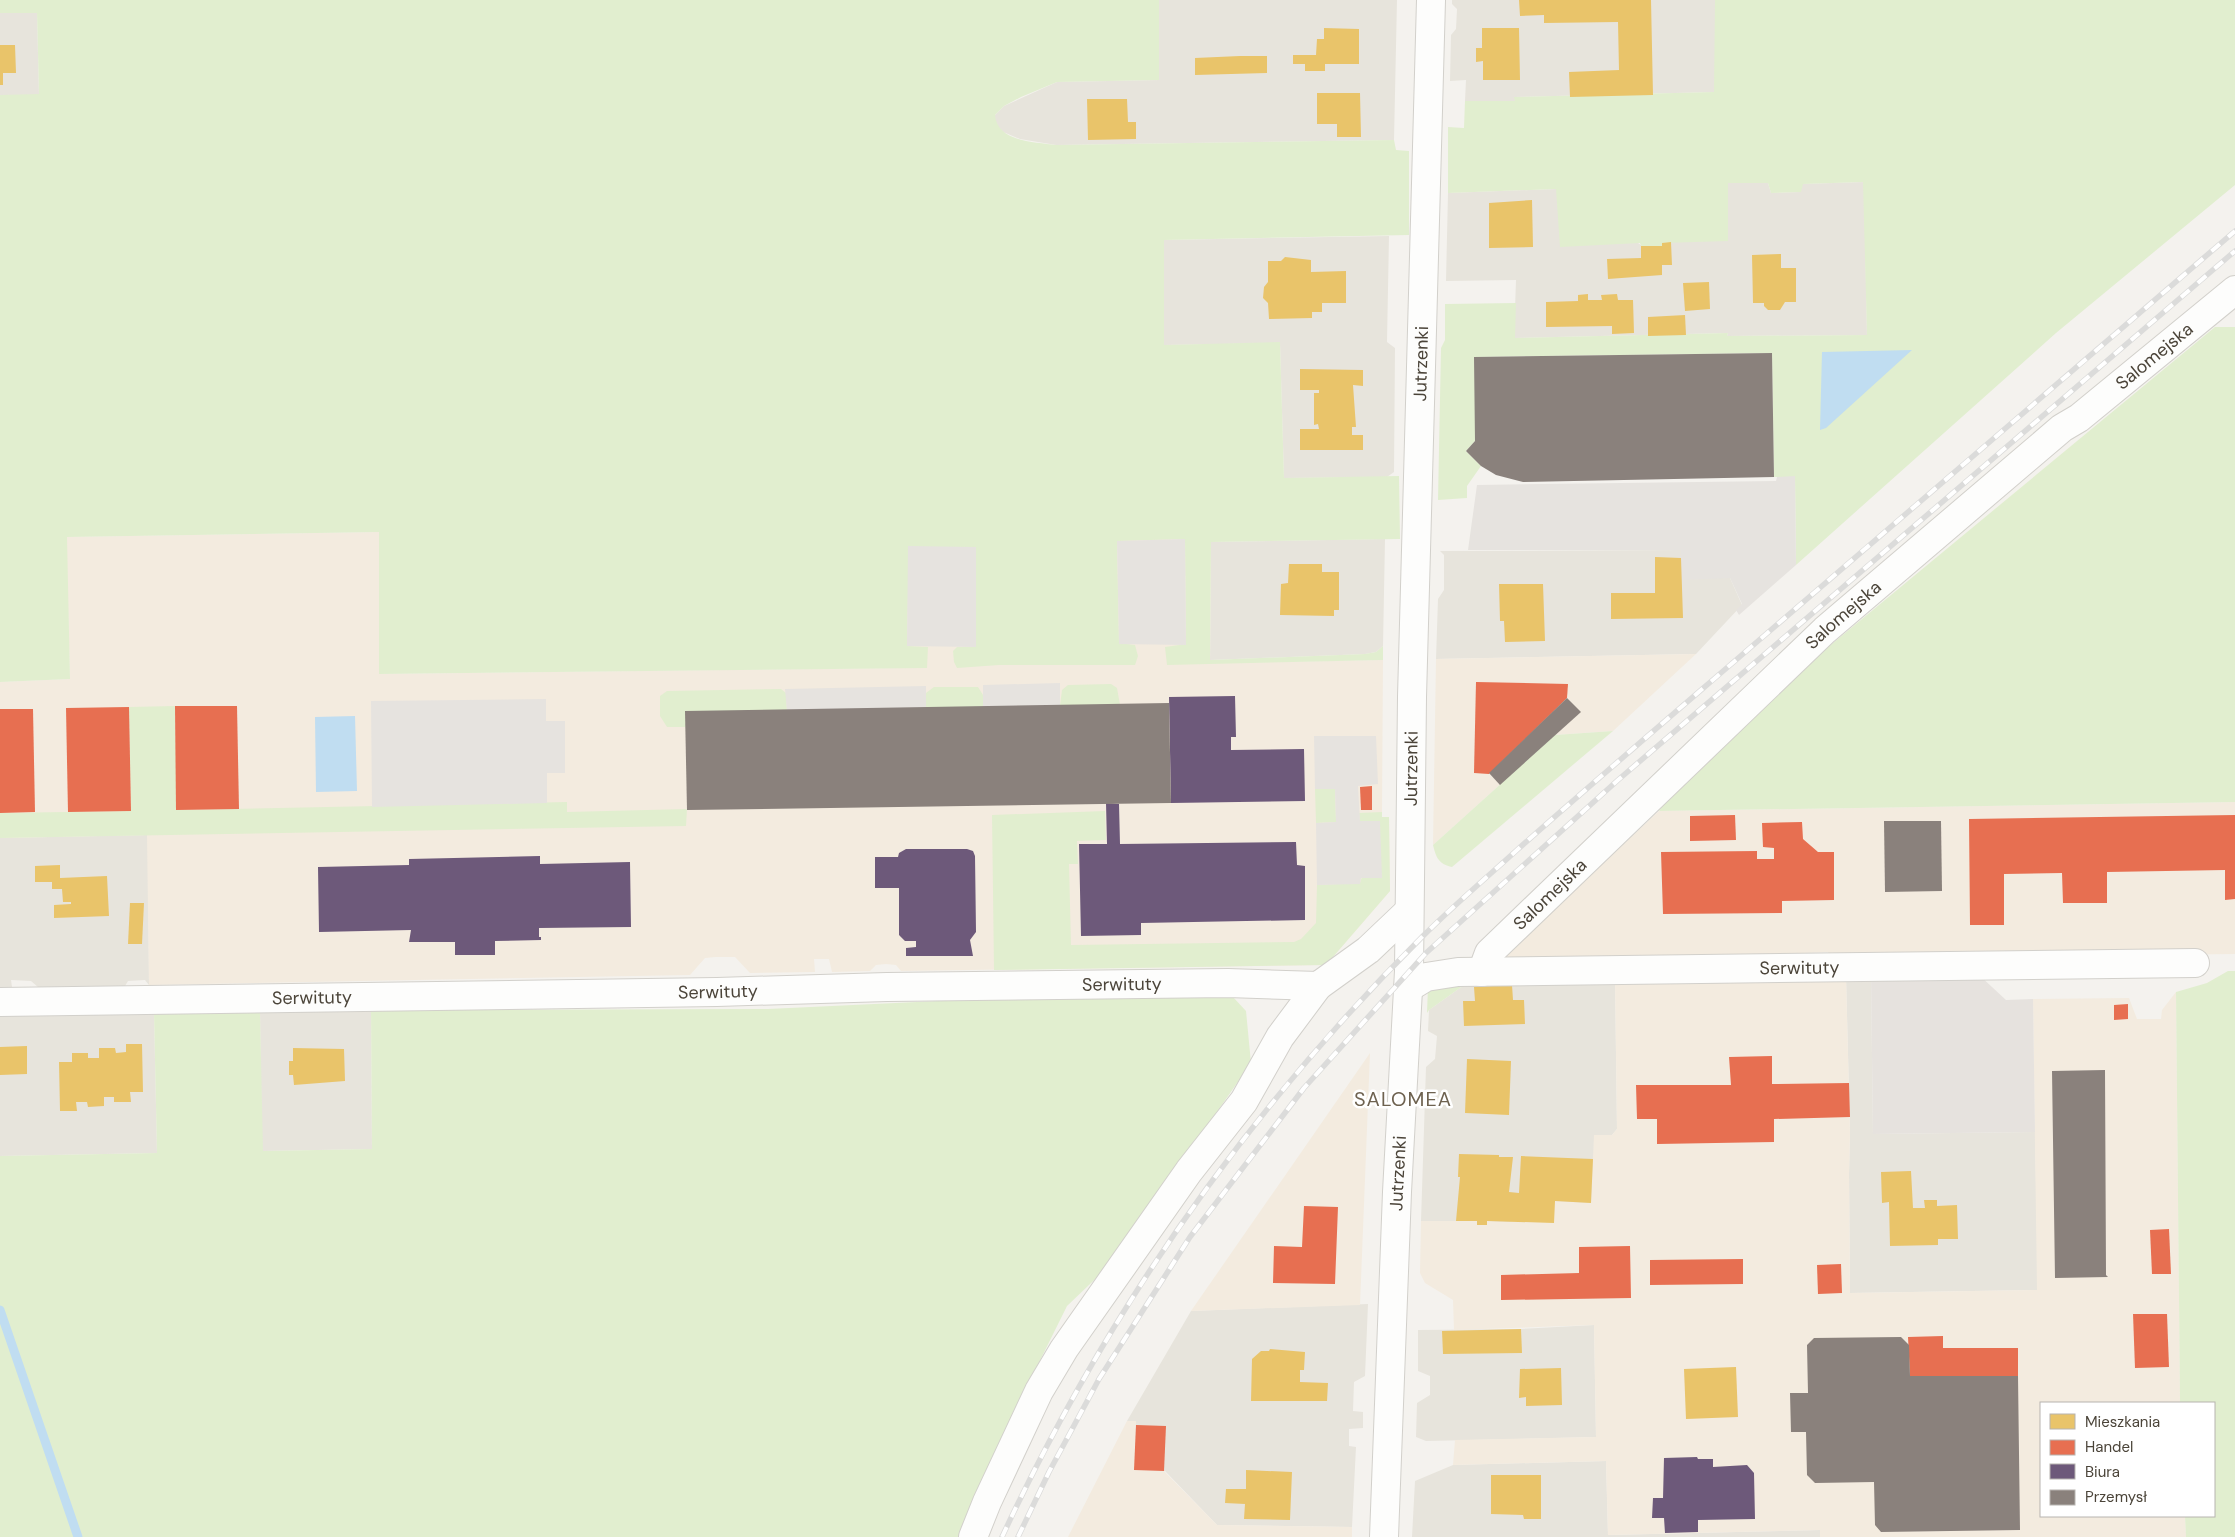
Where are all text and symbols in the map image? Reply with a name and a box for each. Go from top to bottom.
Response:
street label: Salomejska [2111,317,2198,395]
street label: Jutrzenki [1408,326,1434,402]
street label: Salomejska [1800,575,1886,655]
street label: Jutrzenki [1399,731,1424,806]
street label: Salomejska [1508,853,1592,935]
street label: Serwituty [1759,955,1840,980]
street label: Serwituty [1082,972,1162,997]
street label: Serwituty [678,979,758,1005]
street label: Serwituty [272,985,352,1010]
district label: SALOMEA [1354,1086,1452,1112]
street label: Jutrzenki [1384,1135,1412,1211]
legend [2040,1402,2215,1517]
text: Mieszkania [2085,1412,2160,1432]
text: Handel [2085,1437,2133,1457]
text: Biura [2085,1462,2120,1482]
text: Przemysł [2085,1487,2147,1507]

